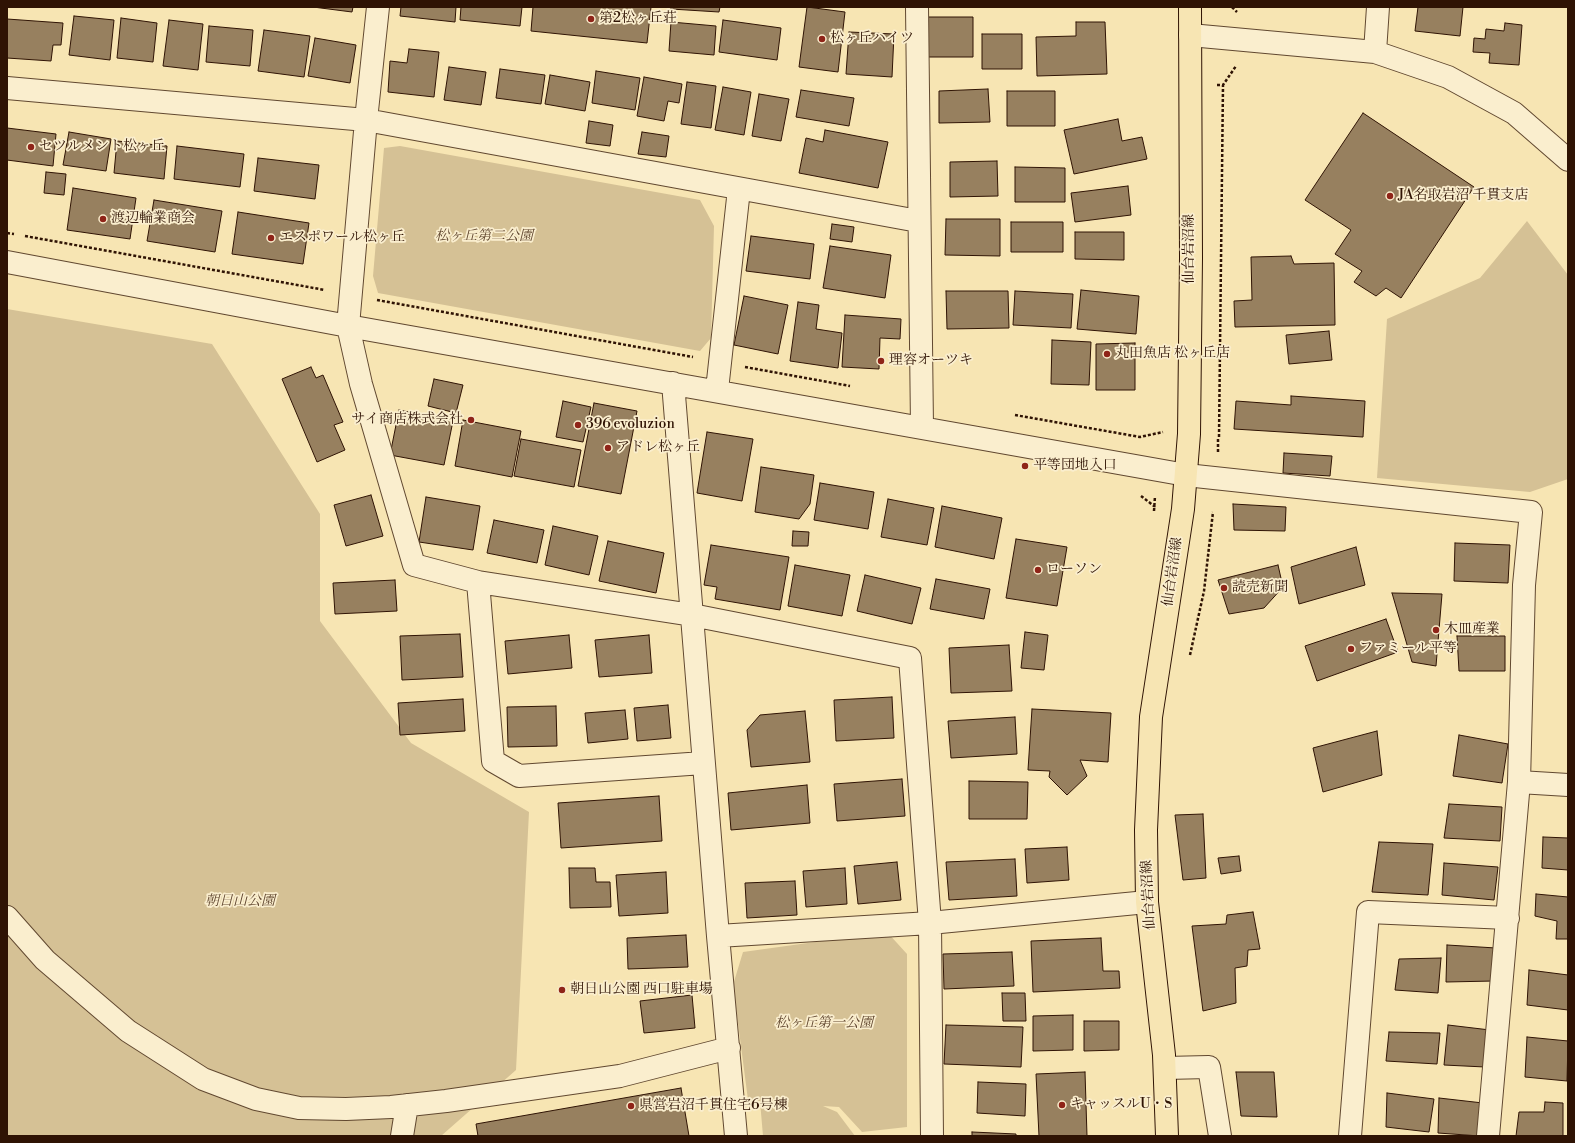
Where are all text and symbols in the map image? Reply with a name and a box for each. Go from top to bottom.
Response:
place label: 第2松ヶ丘荘 [599,11,677,27]
marker: 第2松ヶ丘荘 [586,14,596,24]
place label: 松ヶ丘ハイツ [830,31,914,47]
marker: 松ヶ丘ハイツ [817,34,827,44]
place label: セツルメント松ヶ丘 [39,139,165,155]
marker: セツルメント松ヶ丘 [26,142,36,152]
place label: JA名取岩沼 千貫支店 [1398,188,1528,204]
marker: JA名取岩沼 千貫支店 [1385,191,1395,201]
place label: 渡辺輪業商会 [111,211,195,227]
marker: 渡辺輪業商会 [98,214,108,224]
street label: 仙台岩沼線 [1182,214,1198,284]
park label: 松ヶ丘第二公園 [435,229,533,245]
place label: エスポワール松ヶ丘 [279,230,405,246]
marker: エスポワール松ヶ丘 [266,233,276,243]
place label: 丸田魚店 松ヶ丘店 [1115,346,1230,362]
marker: 丸田魚店 松ヶ丘店 [1102,349,1112,359]
place label: 理容オーツキ [889,353,973,369]
marker: 理容オーツキ [876,356,886,366]
place label: サイ商店株式会社 [351,412,463,428]
marker: サイ商店株式会社 [466,415,476,425]
place label: 396 evoluzion [586,417,675,433]
marker: 396 evoluzion [573,420,583,430]
place label: アドレ松ヶ丘 [616,440,700,456]
marker: アドレ松ヶ丘 [603,443,613,453]
place label: 平等団地入口 [1033,458,1117,474]
marker: 平等団地入口 [1020,461,1030,471]
street label: 仙台岩沼線 [1160,536,1186,608]
place label: ローソン [1046,562,1102,578]
marker: ローソン [1033,565,1043,575]
place label: 読売新聞 [1232,580,1288,596]
marker: 読売新聞 [1219,583,1229,593]
place label: 木皿産業 [1444,622,1500,638]
marker: 木皿産業 [1431,625,1441,635]
place label: ファミール平等 [1359,641,1457,657]
marker: ファミール平等 [1346,644,1356,654]
street label: 仙台岩沼線 [1139,860,1159,930]
park label: 朝日山公園 [205,894,275,910]
place label: 朝日山公園 西口駐車場 [570,982,713,998]
marker: 朝日山公園 西口駐車場 [557,985,567,995]
park label: 松ヶ丘第一公園 [775,1016,873,1032]
place label: キャッスルU・S [1070,1097,1172,1113]
place label: 県営岩沼千貫住宅6号棟 [639,1098,787,1114]
marker: キャッスルU・S [1057,1100,1067,1110]
marker: 県営岩沼千貫住宅6号棟 [626,1101,636,1111]

